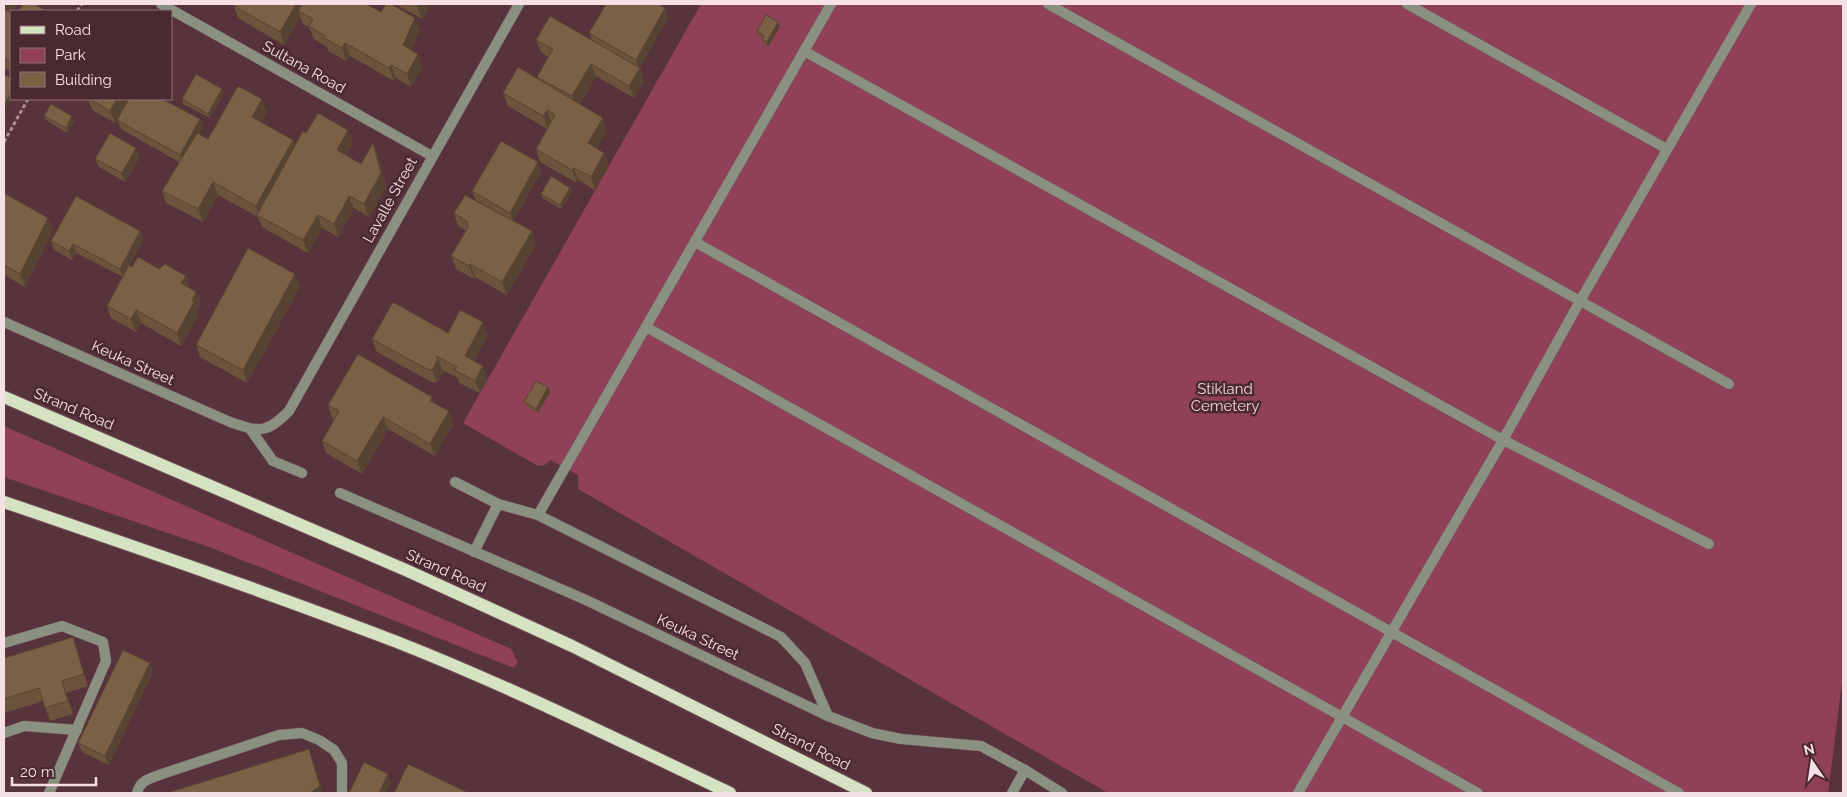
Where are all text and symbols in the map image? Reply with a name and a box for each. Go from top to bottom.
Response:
legend [10,10,172,100]
text: Road [55,21,91,39]
street label: Sultana Road [259,37,349,97]
text: Park [55,46,86,64]
text: Building [55,71,112,89]
street label: Lavalle Street [359,154,421,246]
street label: Keuka Street [89,337,177,389]
park label: Stikland Cemetery [1191,380,1259,415]
street label: Strand Road [31,384,117,434]
street label: Strand Road [403,545,489,597]
street label: Keuka Street [654,610,742,664]
street label: Strand Road [769,720,853,774]
north arrow [1787,737,1837,787]
text: N [1802,740,1816,758]
scale bar [12,754,96,786]
text: 20 m [20,763,55,781]

